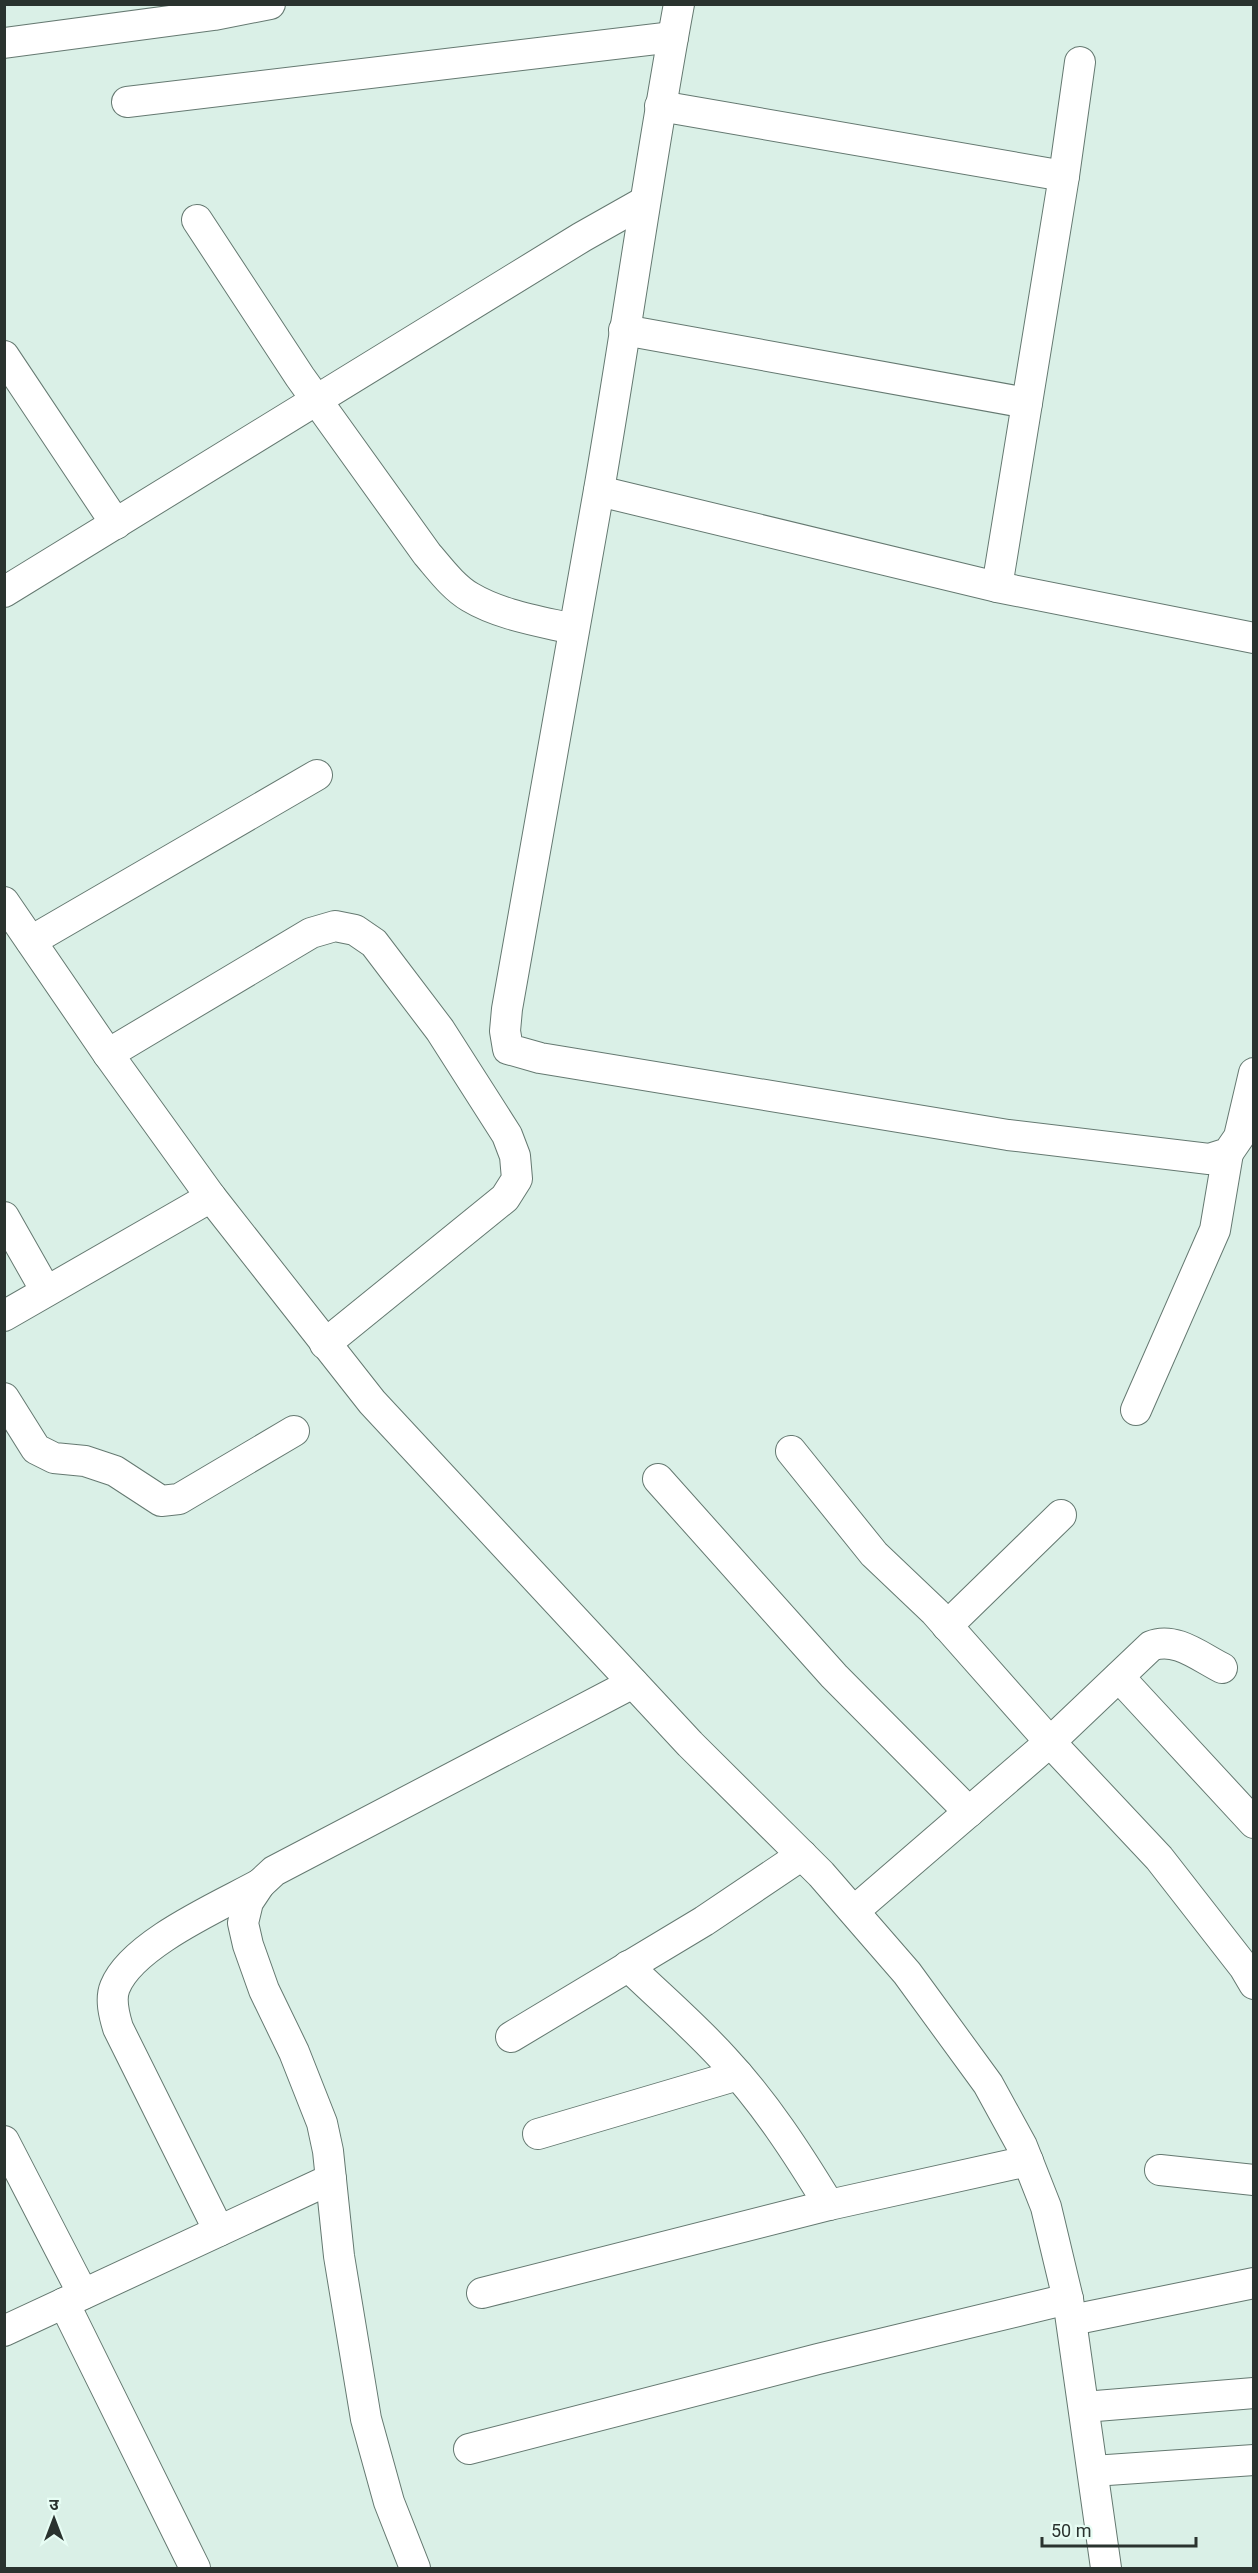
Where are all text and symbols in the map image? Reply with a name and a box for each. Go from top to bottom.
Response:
north arrow [24,2489,84,2549]
text: उ [49,2495,59,2514]
scale bar [1042,2510,1196,2548]
text: 50 m [1051,2520,1091,2541]

